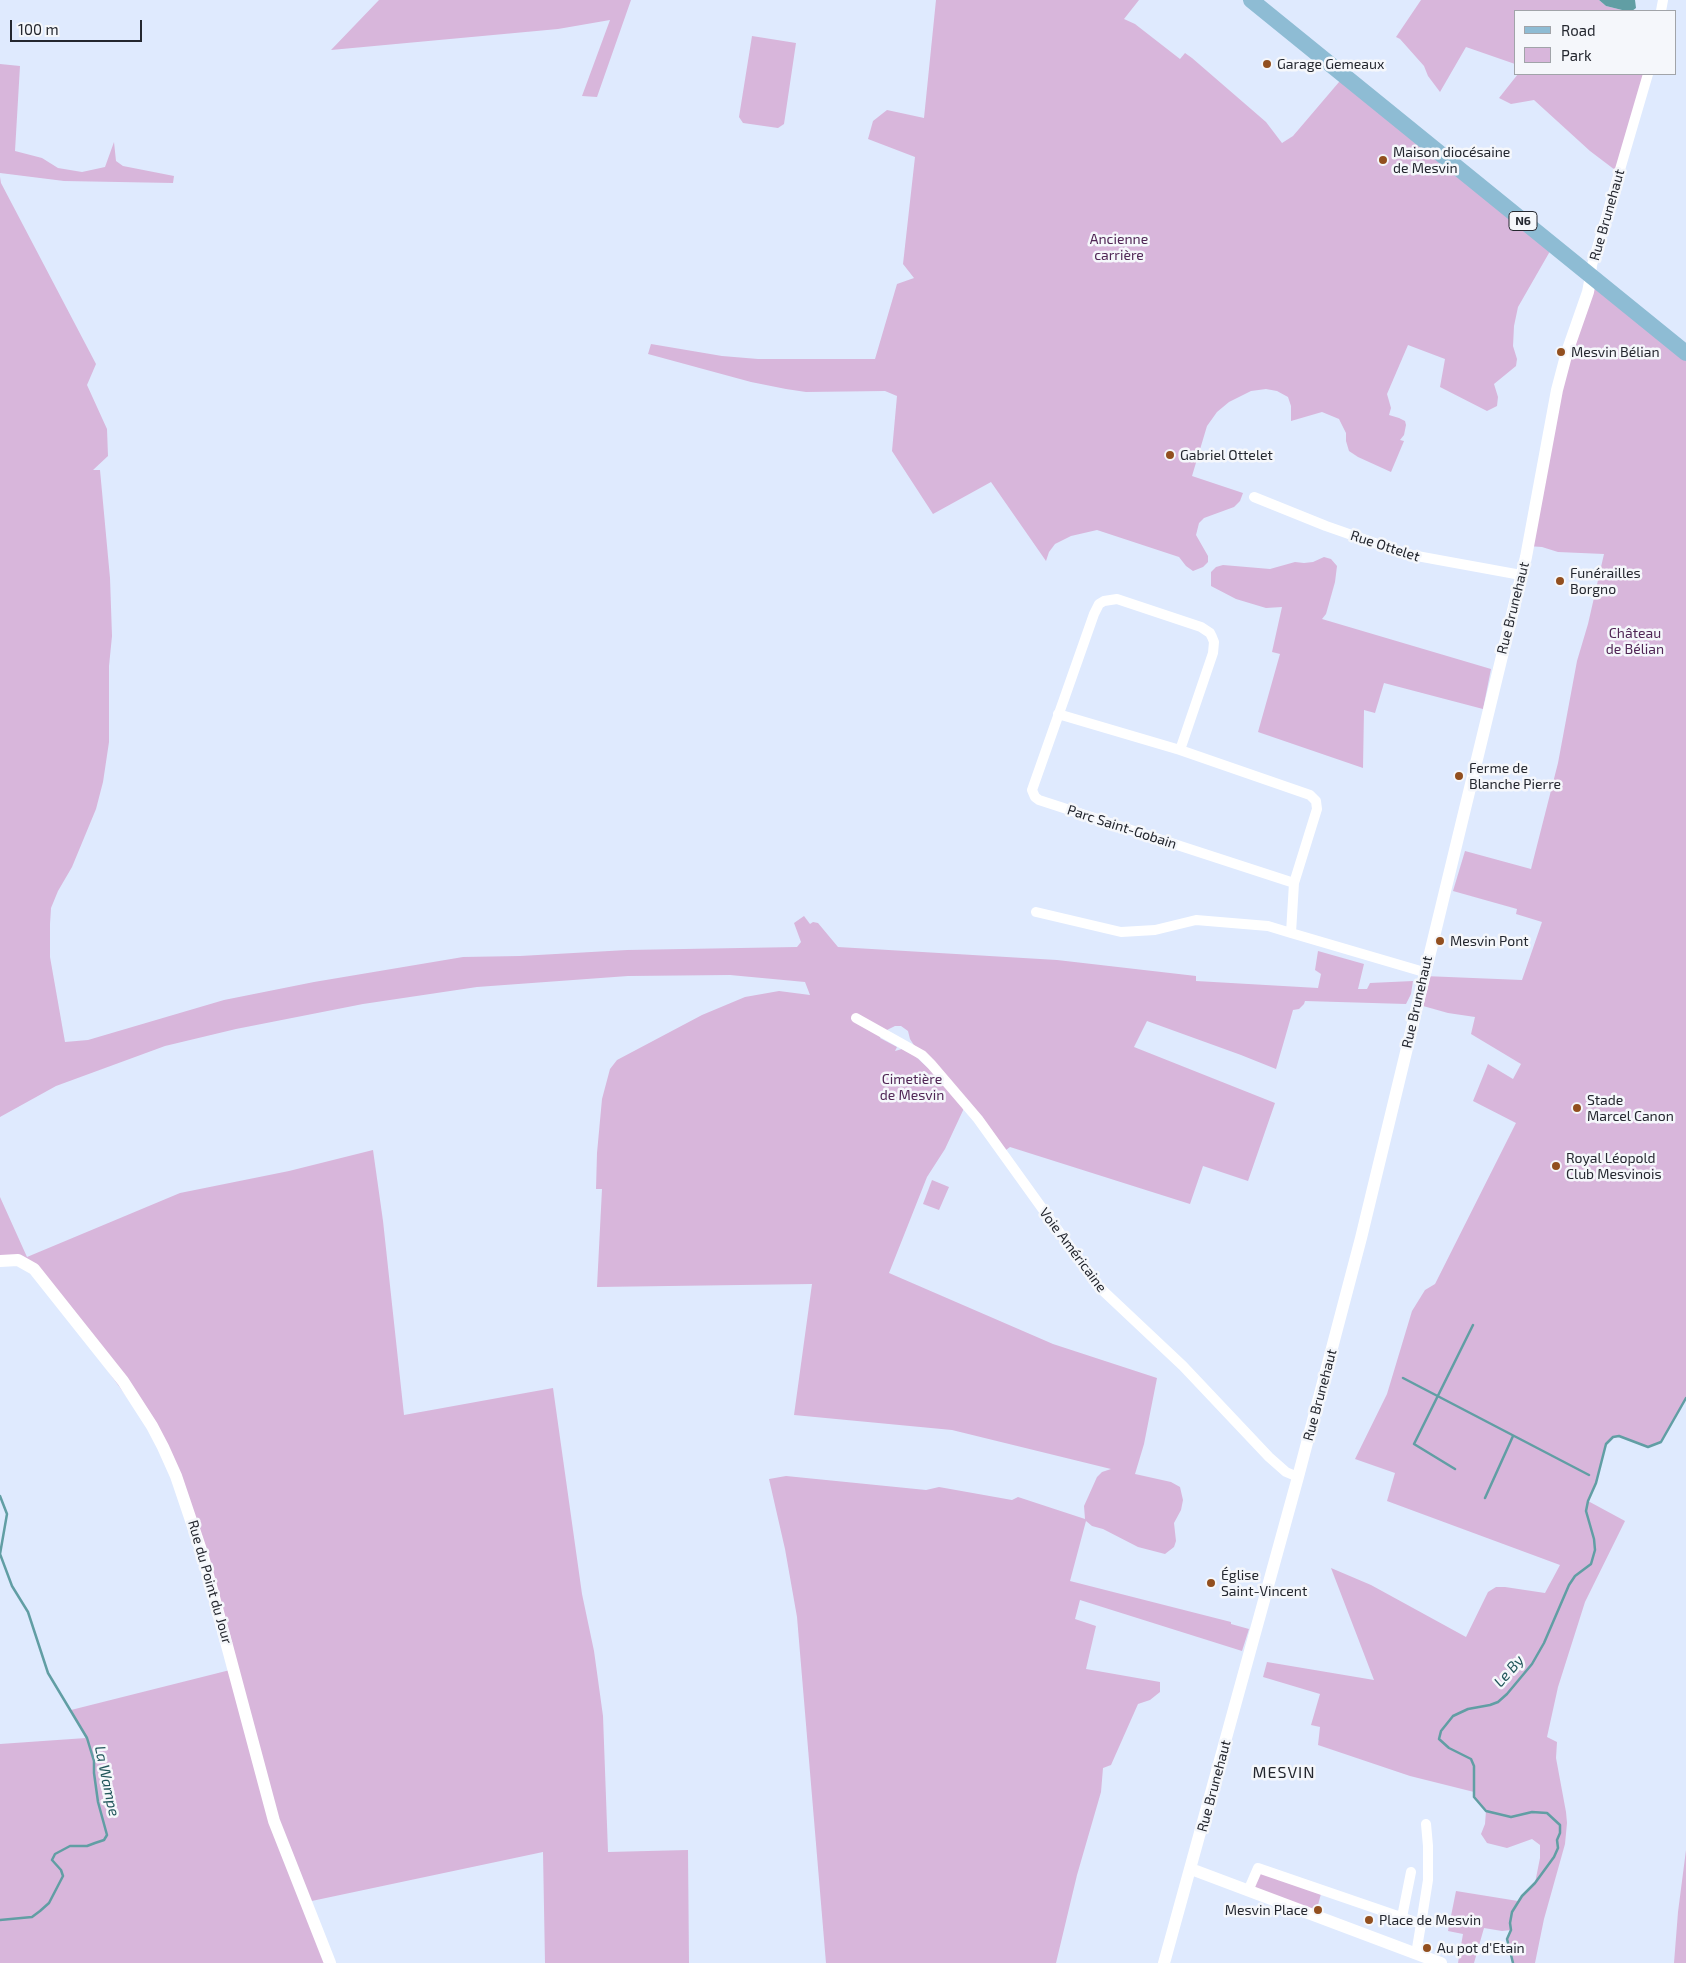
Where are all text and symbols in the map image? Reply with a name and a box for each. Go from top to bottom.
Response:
scale bar [12,10,145,42]
legend [1514,10,1676,75]
text: 100 m [18,20,59,38]
text: Road [1561,21,1596,39]
text: Park [1561,46,1592,64]
place label: Garage Gemeaux [1277,56,1384,72]
marker: Garage Gemeaux [1261,58,1273,70]
place label: Maison diocésaine de Mesvin [1393,144,1510,176]
marker: Maison diocésaine de Mesvin [1377,154,1389,166]
street label: Rue Brunehaut [1586,167,1628,263]
road number: N6 [1509,212,1537,230]
park label: Ancienne carrière [1090,231,1148,264]
place label: Mesvin Bélian [1571,344,1660,360]
marker: Mesvin Bélian [1555,346,1567,358]
place label: Gabriel Ottelet [1180,447,1273,463]
marker: Gabriel Ottelet [1164,449,1176,461]
street label: Rue Ottelet [1348,527,1422,565]
street label: Rue Brunehaut [1493,560,1533,656]
place label: Funérailles Borgno [1570,565,1641,598]
marker: Funérailles Borgno [1554,575,1566,587]
park label: Château de Bélian [1606,625,1664,658]
place label: Ferme de Blanche Pierre [1469,760,1561,792]
marker: Ferme de Blanche Pierre [1453,770,1465,782]
street label: Parc Saint-Gobain [1065,801,1179,853]
place label: Mesvin Pont [1450,933,1529,949]
marker: Mesvin Pont [1434,935,1446,947]
street label: Rue Brunehaut [1398,954,1436,1050]
park label: Cimetière de Mesvin [880,1071,944,1104]
place label: Stade Marcel Canon [1587,1092,1674,1124]
marker: Stade Marcel Canon [1571,1102,1583,1114]
place label: Royal Léopold Club Mesvinois [1566,1150,1662,1182]
marker: Royal Léopold Club Mesvinois [1550,1160,1562,1172]
street label: Voie Américaine [1036,1204,1110,1296]
street label: Rue Brunehaut [1300,1347,1340,1443]
street label: Rue du Point du Jour [184,1518,236,1646]
place label: Église Saint-Vincent [1221,1567,1307,1600]
marker: Église Saint-Vincent [1205,1577,1217,1589]
water label: Le By [1490,1651,1528,1691]
street label: Rue Brunehaut [1194,1738,1234,1834]
water label: La Wampe [91,1744,123,1818]
district label: MESVIN [1252,1763,1316,1783]
place label: Mesvin Place [1225,1902,1308,1918]
marker: Mesvin Place [1312,1904,1324,1916]
place label: Place de Mesvin [1379,1912,1481,1928]
marker: Place de Mesvin [1363,1914,1375,1926]
place label: Au pot d'Etain [1437,1940,1525,1956]
marker: Au pot d'Etain [1421,1942,1433,1954]

